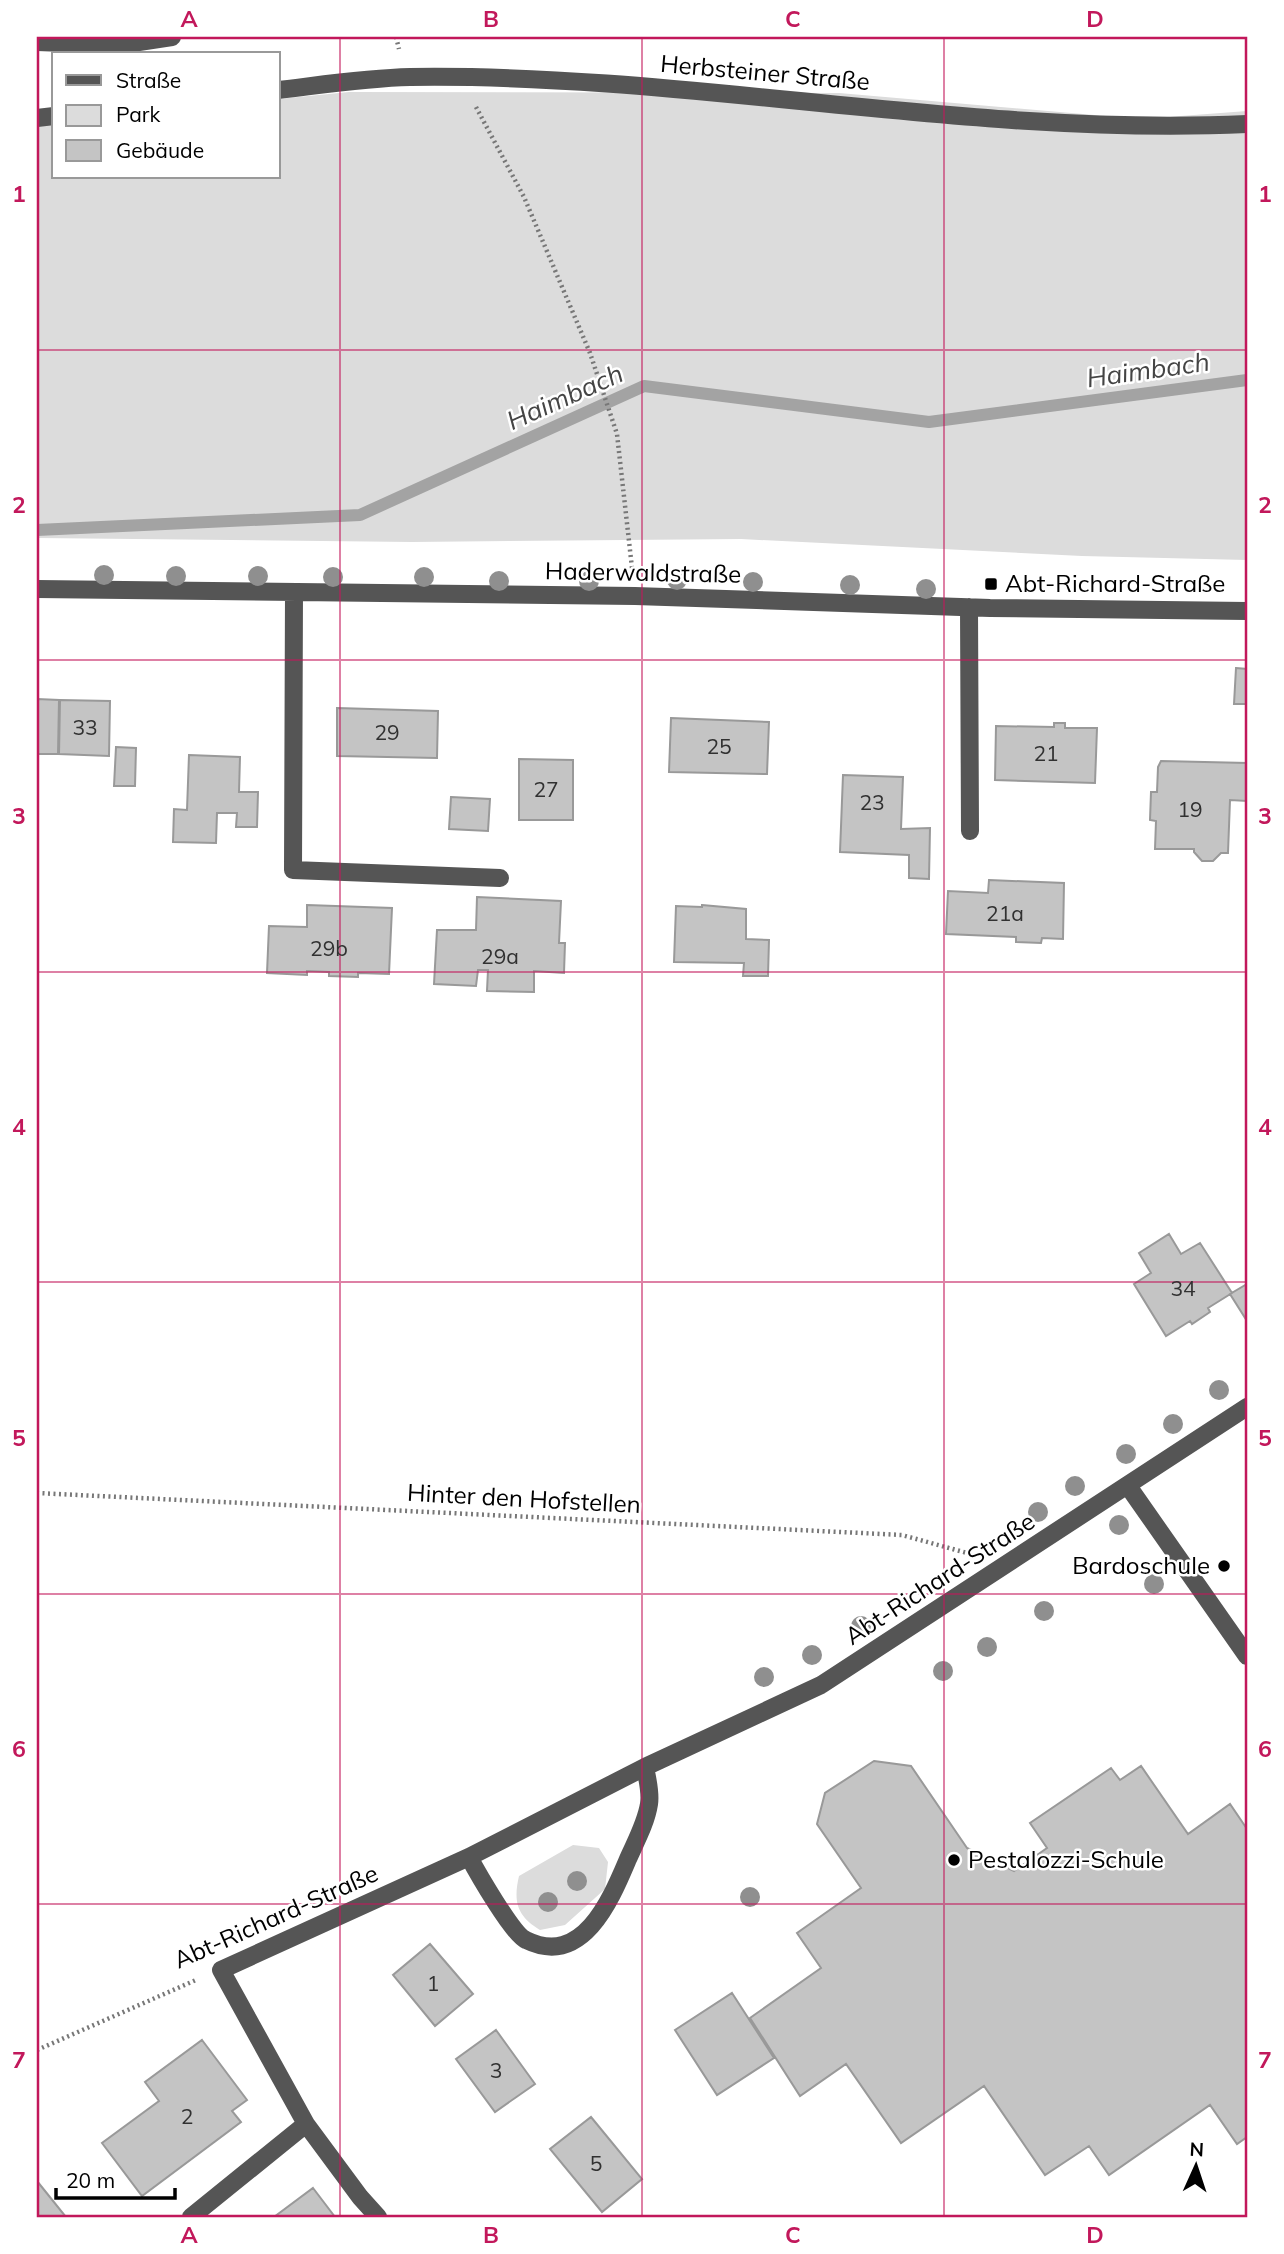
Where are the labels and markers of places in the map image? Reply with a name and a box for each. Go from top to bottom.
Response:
place label: Abt-Richard-Straße [1005,568,1225,598]
marker: Abt-Richard-Straße [983,576,999,592]
place label: Bardoschule [1072,1550,1210,1580]
marker: Bardoschule [1216,1558,1232,1574]
place label: Pestalozzi-Schule [968,1844,1164,1874]
marker: Pestalozzi-Schule [946,1852,962,1868]

